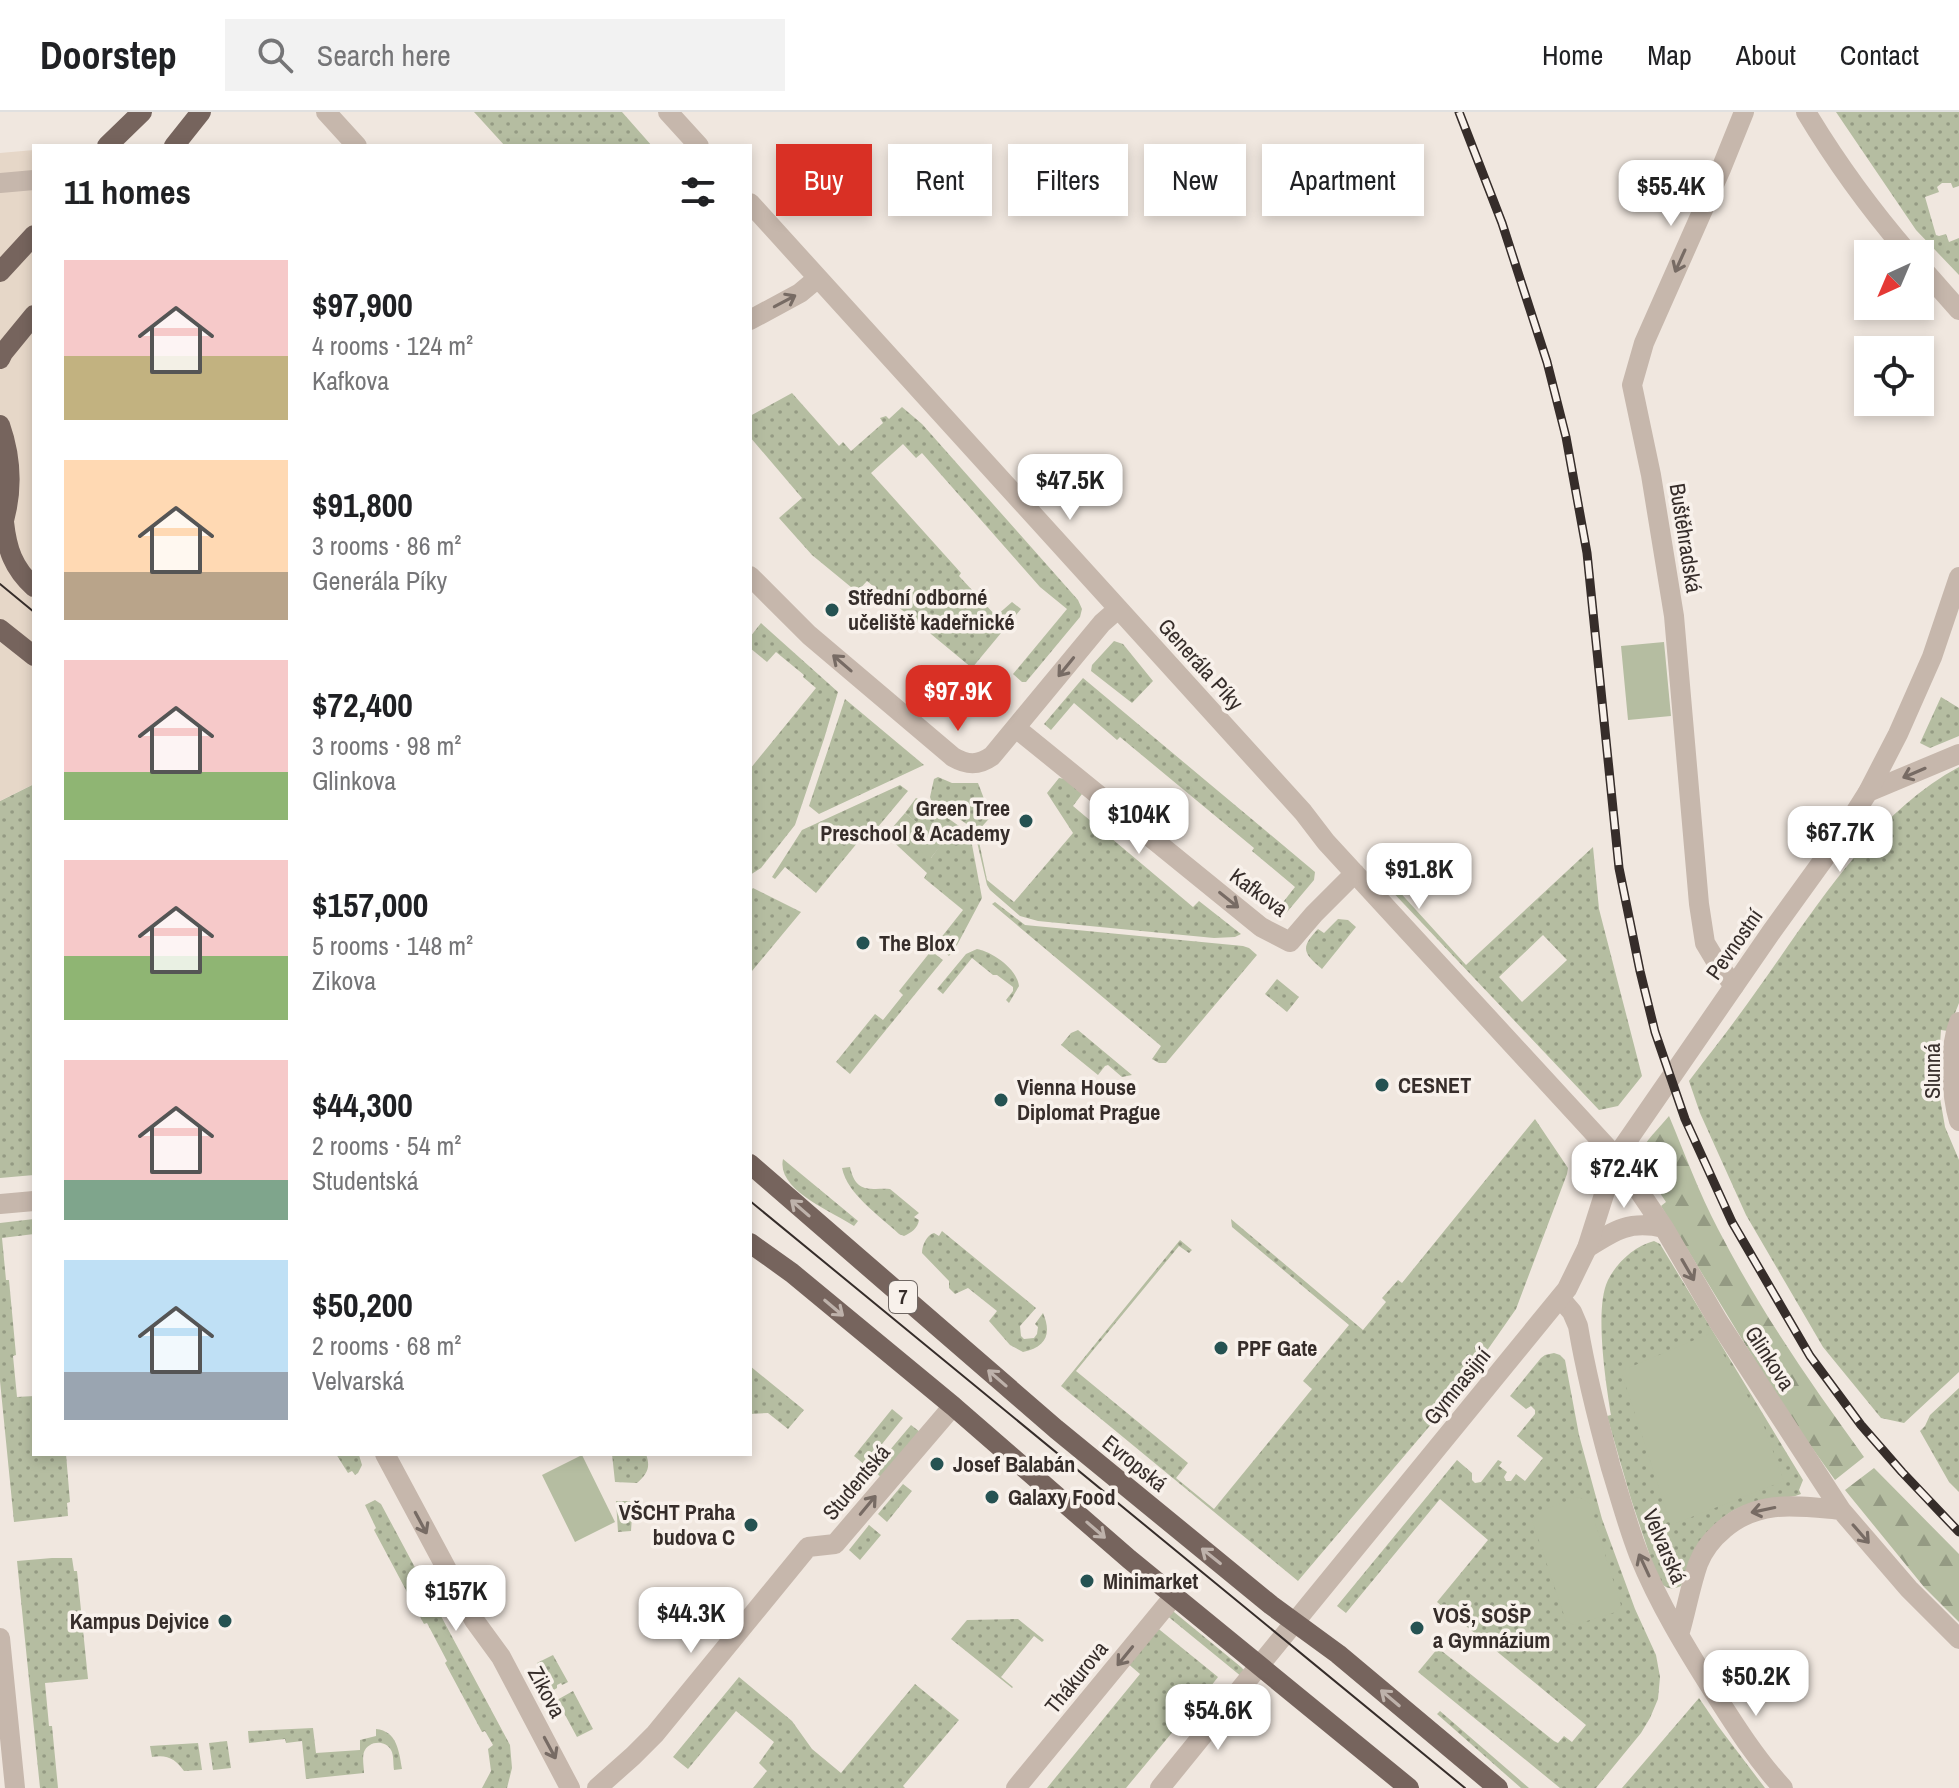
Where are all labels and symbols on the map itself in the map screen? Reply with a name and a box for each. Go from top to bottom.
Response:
pin: $55.4K [1606,160,1736,228]
north arrow [1854,240,1934,320]
one-way arrow [1672,249,1687,273]
one-way arrow [773,292,797,308]
pin: $47.5K [1005,454,1135,522]
street label: Buštěhradská [1663,481,1709,595]
place label: Střední odborné učeliště kadeřnické [848,582,1014,637]
marker: Střední odborné učeliště kadeřnické [823,601,841,619]
street label: Generála Píky [1152,611,1250,717]
one-way arrow [832,654,852,672]
one-way arrow [1057,656,1075,676]
pin: $97.9K [893,665,1023,733]
one-way arrow [1902,766,1927,781]
pin: $104K [1083,788,1195,856]
place label: Green Tree Preschool & Academy [820,793,1010,848]
pin: $67.7K [1775,806,1905,874]
marker: Green Tree Preschool & Academy [1017,812,1035,830]
pin: $91.8K [1354,843,1484,911]
street label: Kafkova [1224,861,1294,923]
one-way arrow [1218,892,1239,909]
street label: Pevnostní [1699,902,1770,985]
place label: The Blox [879,928,955,958]
marker: The Blox [854,934,872,952]
street label: Slunná [1917,1043,1947,1099]
place label: CESNET [1398,1070,1471,1100]
place label: Vienna House Diplomat Prague [1017,1072,1160,1127]
marker: CESNET [1373,1076,1391,1094]
marker: Vienna House Diplomat Prague [992,1091,1010,1109]
pin: $72.4K [1559,1142,1689,1210]
one-way arrow [791,1199,811,1217]
one-way arrow [1680,1258,1696,1281]
road number: 7 [889,1281,917,1313]
one-way arrow [823,1299,844,1317]
street label: Glinkova [1738,1320,1802,1396]
place label: PPF Gate [1237,1333,1317,1363]
marker: PPF Gate [1212,1339,1230,1357]
street label: Gymnasijní [1417,1340,1498,1431]
one-way arrow [987,1369,1008,1387]
street label: Evropská [1096,1428,1174,1498]
street label: Studentská [815,1438,897,1526]
place label: Josef Balabán [953,1449,1075,1479]
marker: Josef Balabán [928,1455,946,1473]
place label: Galaxy Food [1008,1482,1115,1512]
marker: Galaxy Food [983,1488,1001,1506]
one-way arrow [859,1496,877,1516]
place label: VŠCHT Praha budova C [619,1497,735,1552]
one-way arrow [1751,1503,1777,1518]
street label: Velvarská [1636,1504,1694,1588]
one-way arrow [414,1510,430,1534]
marker: VŠCHT Praha budova C [742,1516,760,1534]
one-way arrow [1086,1521,1106,1539]
one-way arrow [1852,1524,1870,1544]
one-way arrow [1201,1547,1222,1565]
one-way arrow [1636,1554,1651,1578]
pin: $157K [400,1565,512,1633]
place label: Minimarket [1103,1566,1198,1596]
marker: Minimarket [1078,1572,1096,1590]
pin: $44.3K [626,1587,756,1655]
place label: VOŠ, SOŠP a Gymnázium [1433,1600,1550,1655]
place label: Kampus Dejvice [70,1606,209,1636]
marker: Kampus Dejvice [216,1612,234,1630]
marker: VOŠ, SOŠP a Gymnázium [1408,1619,1426,1637]
street label: Thákurova [1038,1634,1114,1720]
one-way arrow [1116,1645,1133,1666]
pin: $50.2K [1691,1650,1821,1718]
street label: Zikova [521,1661,573,1723]
pin: $54.6K [1153,1684,1283,1752]
one-way arrow [1380,1689,1401,1707]
one-way arrow [542,1736,558,1760]

